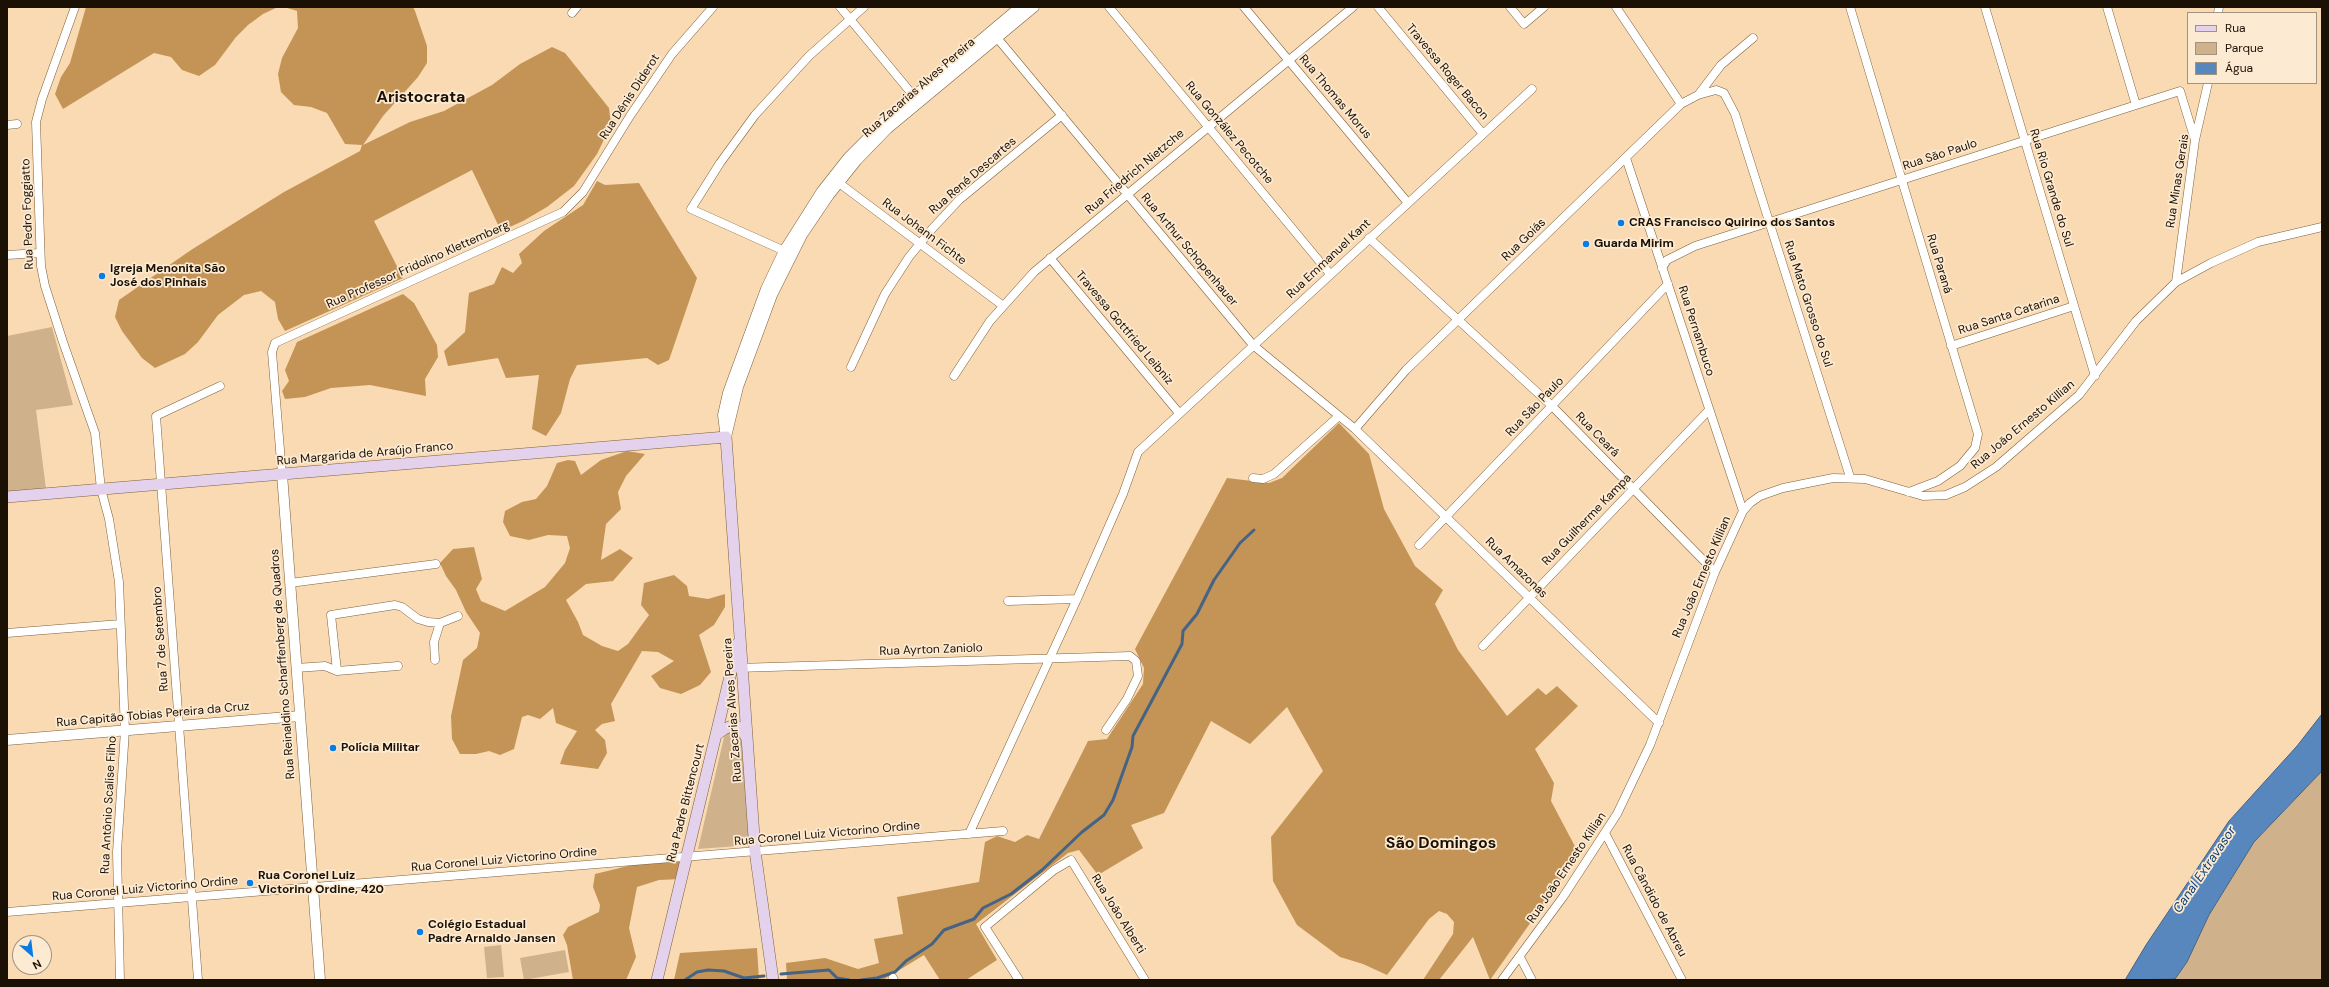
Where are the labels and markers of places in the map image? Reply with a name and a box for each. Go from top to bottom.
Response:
place label: CRAS Francisco Quirino dos Santos [1629,216,1835,230]
marker: CRAS Francisco Quirino dos Santos [1616,218,1626,228]
place label: Guarda Mirim [1594,237,1674,251]
marker: Guarda Mirim [1581,239,1591,249]
place label: Igreja Menonita São José dos Pinhais [110,262,226,290]
marker: Igreja Menonita São José dos Pinhais [97,271,107,281]
place label: Polícia Militar [341,741,420,755]
marker: Polícia Militar [328,743,338,753]
place label: Rua Coronel Luiz Victorino Ordine, 420 [258,869,384,897]
marker: Rua Coronel Luiz Victorino Ordine, 420 [245,878,255,888]
place label: Colégio Estadual Padre Arnaldo Jansen [428,918,556,946]
marker: Colégio Estadual Padre Arnaldo Jansen [415,927,425,937]

